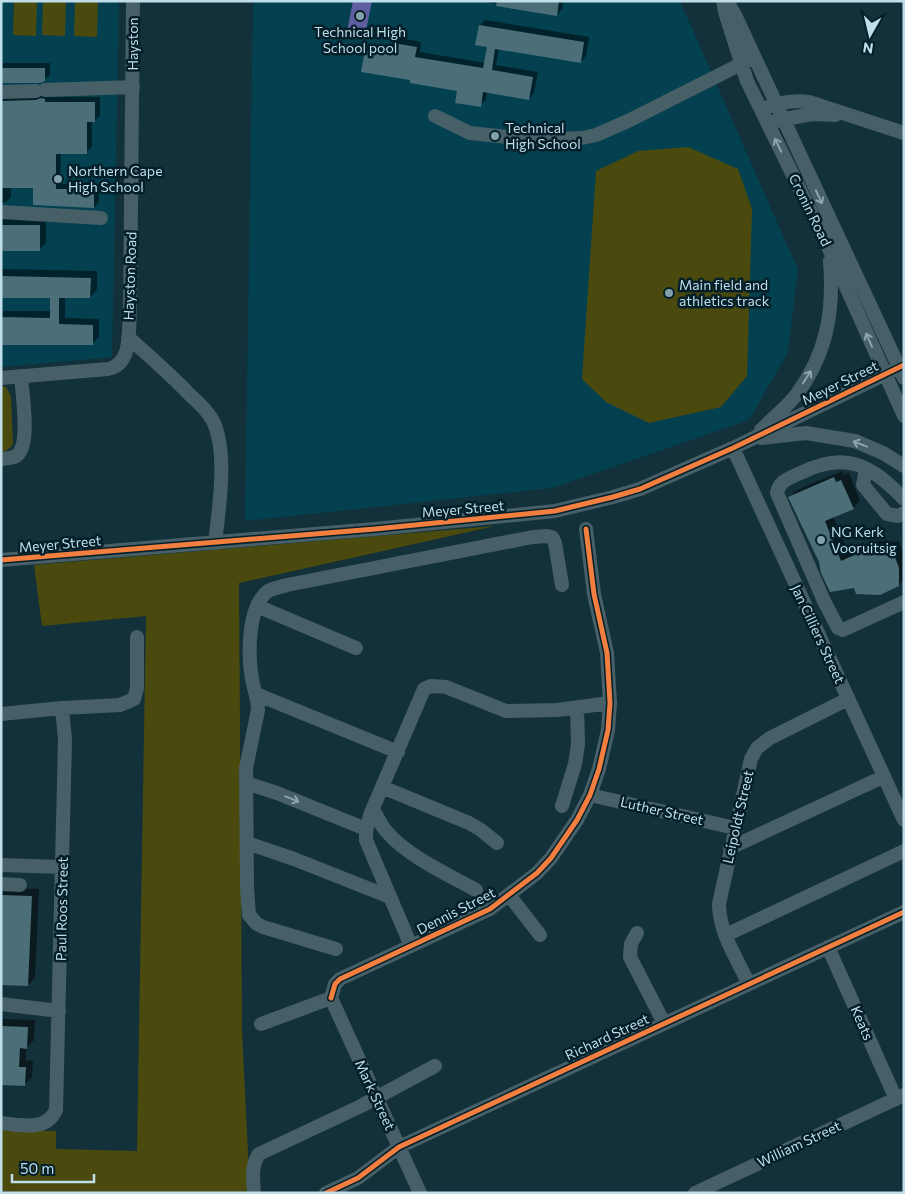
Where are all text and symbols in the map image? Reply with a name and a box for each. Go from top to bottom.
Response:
marker: Technical High School pool [354,10,366,22]
north arrow [845,10,895,60]
street label: Hayston [124,17,141,71]
place label: Technical High School pool [314,23,406,56]
text: N [862,39,875,58]
place label: Technical High School [505,119,581,152]
marker: Technical High School [489,130,501,142]
one-way arrow [773,138,783,153]
place label: Northern Cape High School [68,162,163,195]
street label: Cronin Road [786,171,835,249]
marker: Northern Cape High School [52,173,64,185]
one-way arrow [815,189,825,204]
street label: Hayston Road [119,231,140,321]
place label: Main field and athletics track [679,276,770,309]
marker: Main field and athletics track [663,287,675,299]
one-way arrow [863,333,873,348]
street label: Meyer Street [799,357,881,408]
one-way arrow [802,370,813,384]
one-way arrow [853,438,868,447]
street label: Meyer Street [421,496,505,521]
place label: NG Kerk Vooruitsig [831,523,897,556]
street label: Meyer Street [18,531,102,556]
marker: NG Kerk Vooruitsig [815,534,827,546]
street label: Jan Cilliers Street [788,582,849,686]
street label: Leipoldt Street [719,768,757,865]
street label: Luther Street [619,793,706,828]
one-way arrow [284,795,299,805]
street label: Paul Roos Street [52,856,71,961]
street label: Dennis Street [414,883,498,938]
street label: Keats [847,1003,877,1043]
street label: Richard Street [562,1010,652,1063]
street label: Mark Street [352,1057,399,1133]
street label: William Street [754,1117,844,1170]
scale bar [12,1152,95,1184]
text: 50 m [20,1159,54,1177]

